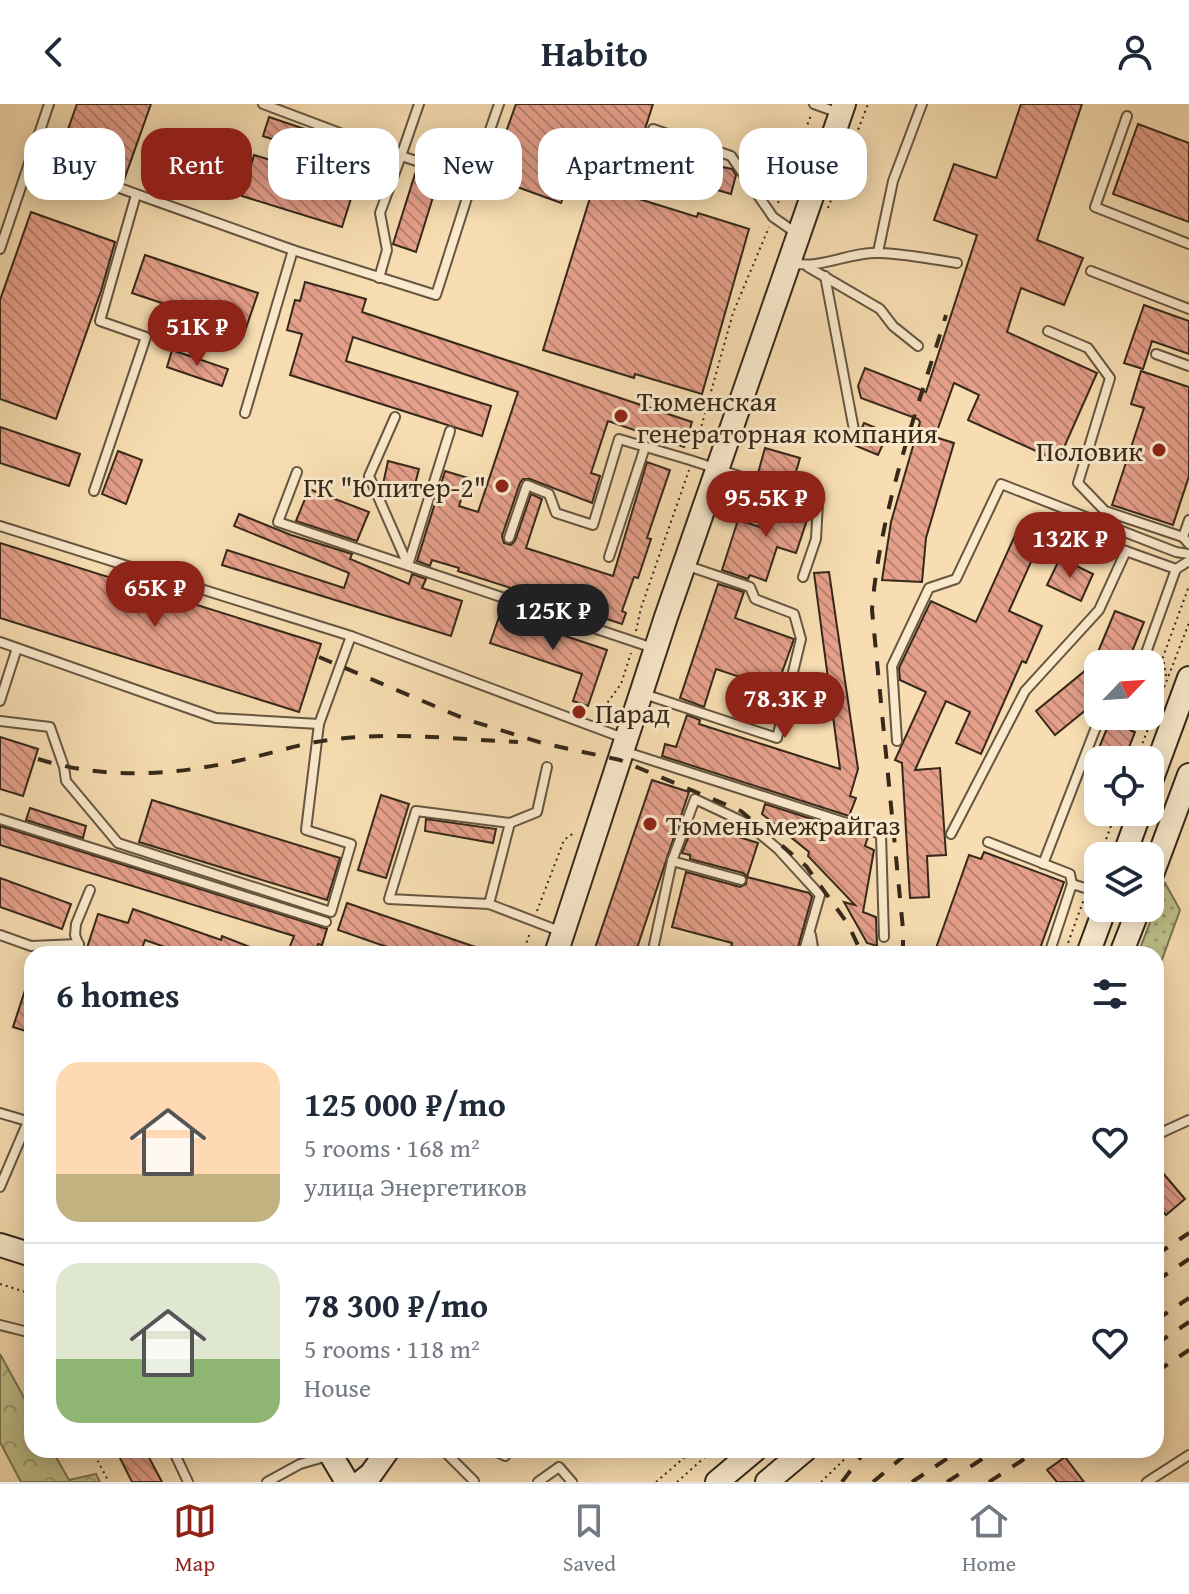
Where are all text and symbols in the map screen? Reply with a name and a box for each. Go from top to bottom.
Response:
text: Habito [541,26,648,79]
icon: back [32,30,76,74]
icon: person [1113,30,1157,74]
chip: Buy [24,128,125,200]
chip: Rent [141,128,252,200]
chip: Filters [268,128,399,200]
chip: New [415,128,522,200]
chip: Apartment [538,128,723,200]
chip: House [739,128,867,200]
pin: 51K ₽ [141,300,253,368]
text: 51K ₽ [166,306,228,345]
place label: Тюменская генераторная компания [637,380,938,453]
marker: Тюменская генераторная компания [612,407,630,425]
place label: Половик [1036,430,1143,471]
marker: Половик [1150,441,1168,459]
place label: ГК "Юпитер-2" [303,466,486,507]
pin: 95.5K ₽ [692,471,840,539]
marker: ГК "Юпитер-2" [493,477,511,495]
text: 95.5K ₽ [724,477,808,516]
pin: 132K ₽ [1005,512,1135,580]
text: 132K ₽ [1032,518,1108,557]
pin: 65K ₽ [99,561,211,629]
text: 65K ₽ [124,567,186,606]
pin: 125K ₽ [488,584,618,652]
text: 125K ₽ [515,590,591,629]
north arrow [1084,650,1164,730]
map controls [1084,650,1164,922]
pin: 78.3K ₽ [711,672,859,740]
text: 78.3K ₽ [743,678,827,717]
place label: Парад [595,692,670,733]
marker: Парад [570,703,588,721]
button: locate [1084,746,1164,826]
place label: Тюменьмежрайгаз [666,804,901,845]
marker: Тюменьмежрайгаз [641,815,659,833]
button: layers [1084,842,1164,922]
text: 6 homes [56,970,180,1019]
icon: filters [1088,972,1132,1016]
text: 125 000 ₽/mo [304,1079,506,1128]
icon: home [120,1094,216,1190]
icon: heart [1088,1120,1132,1164]
text: 5 rooms · 168 m² [304,1128,480,1167]
text: улица Энергетиков [304,1167,527,1206]
text: 78 300 ₽/mo [304,1280,488,1329]
icon: home [120,1295,216,1391]
icon: heart [1088,1321,1132,1365]
text: 5 rooms · 118 m² [304,1329,480,1368]
text: House [304,1368,371,1407]
tab: Map [173,1499,217,1579]
tab: Saved [563,1499,616,1579]
tab: Home [962,1499,1016,1579]

